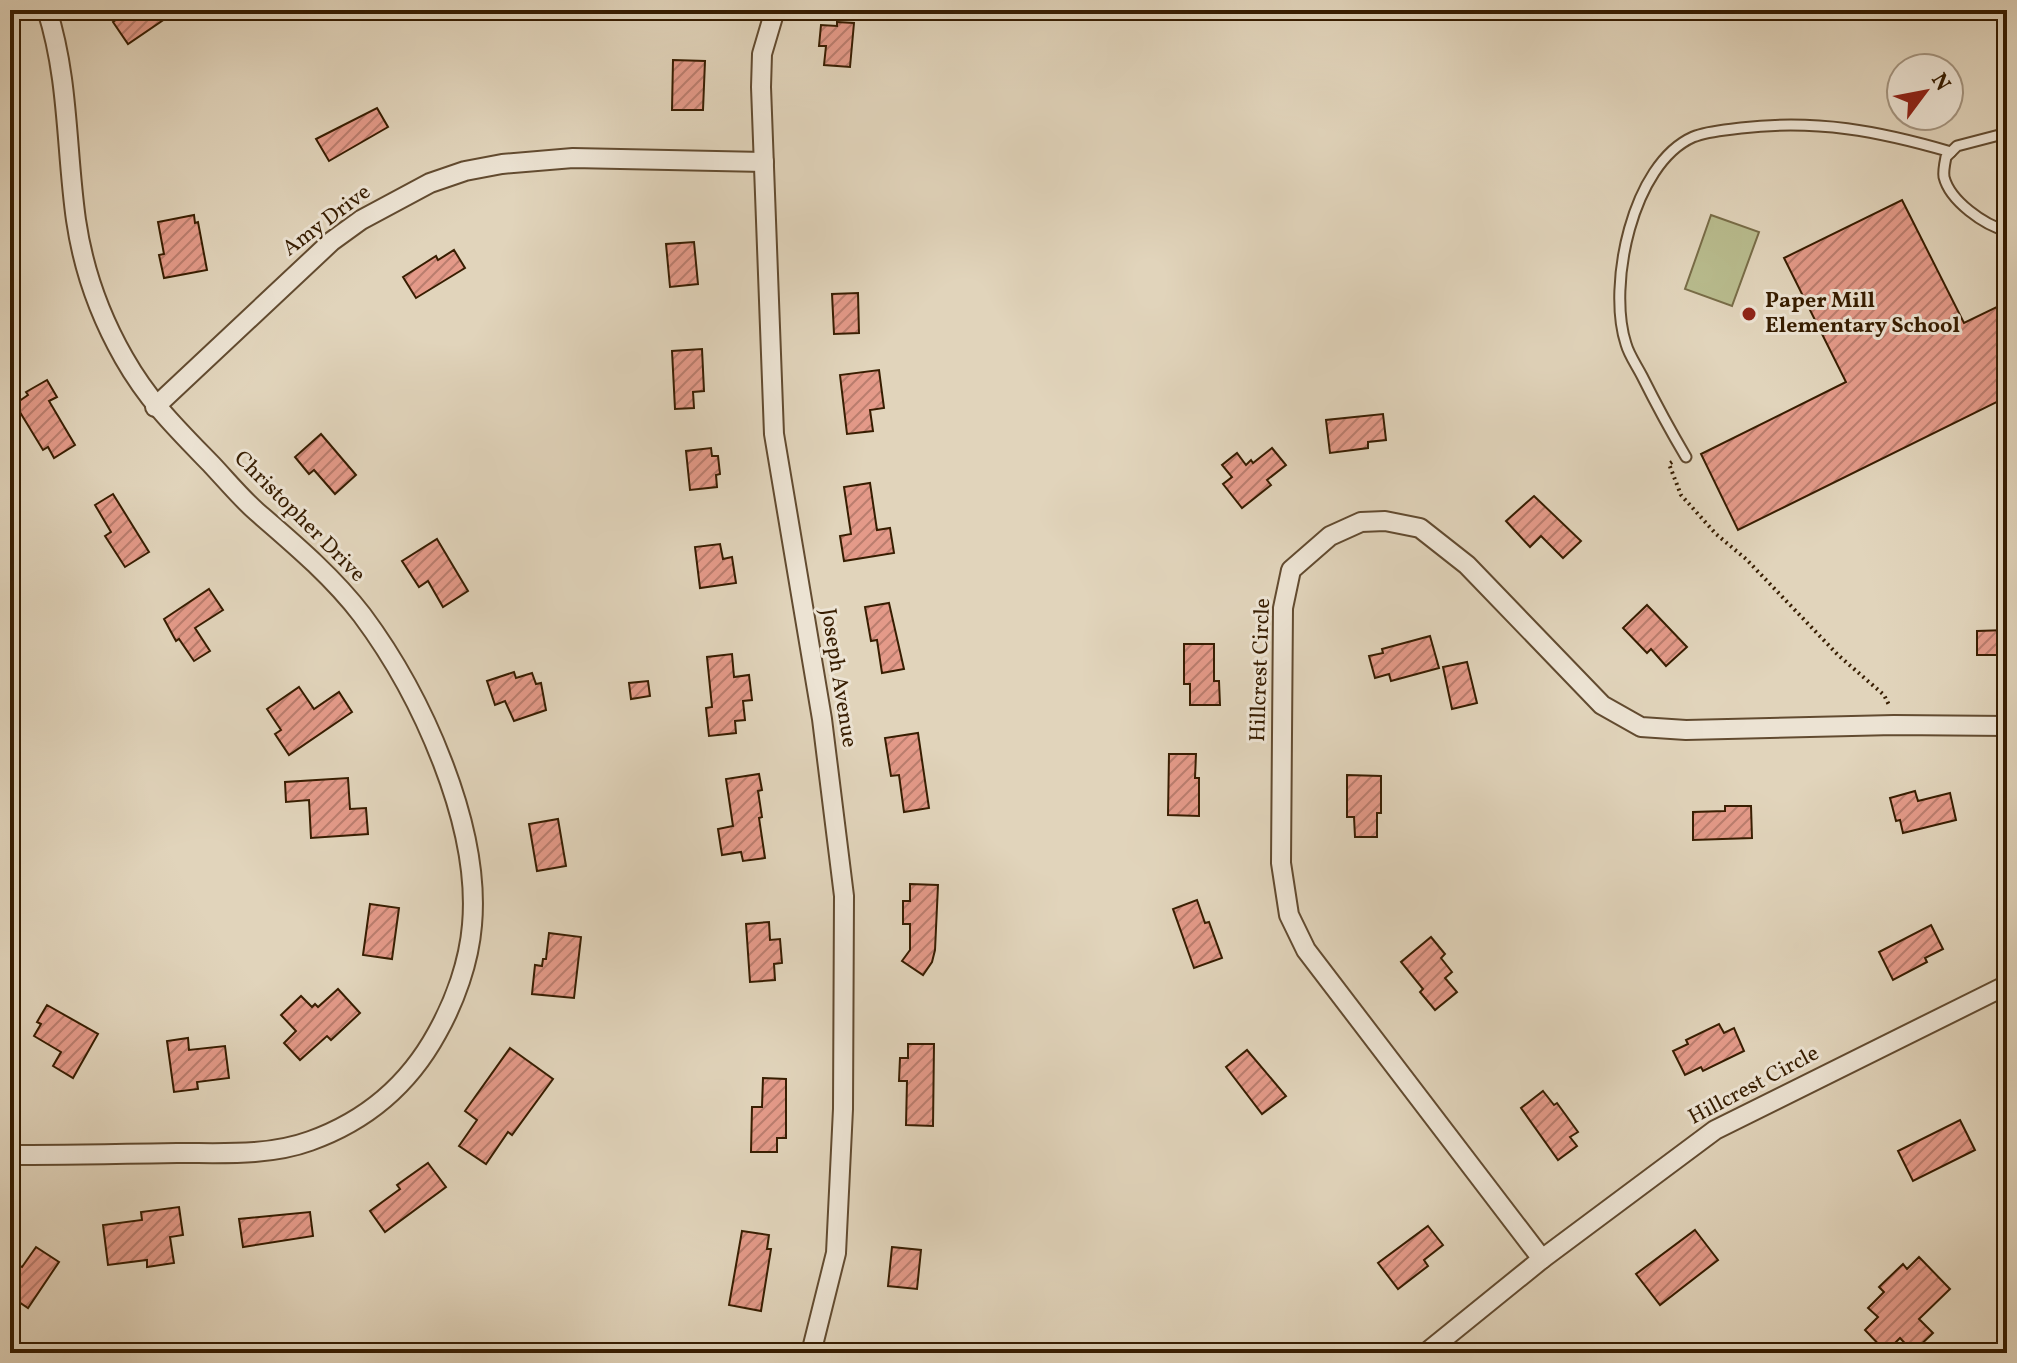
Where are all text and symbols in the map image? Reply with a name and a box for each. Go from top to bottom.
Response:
north arrow [1885,52,1965,132]
text: N [1922,68,1957,98]
street label: Amy Drive [276,177,378,265]
place label: Paper Mill Elementary School [1765,286,1960,342]
marker: Paper Mill Elementary School [1740,305,1758,323]
street label: Christopher Drive [226,444,372,590]
street label: Hillcrest Circle [1243,598,1279,742]
street label: Joseph Avenue [812,606,864,750]
street label: Hillcrest Circle [1683,1039,1825,1133]

